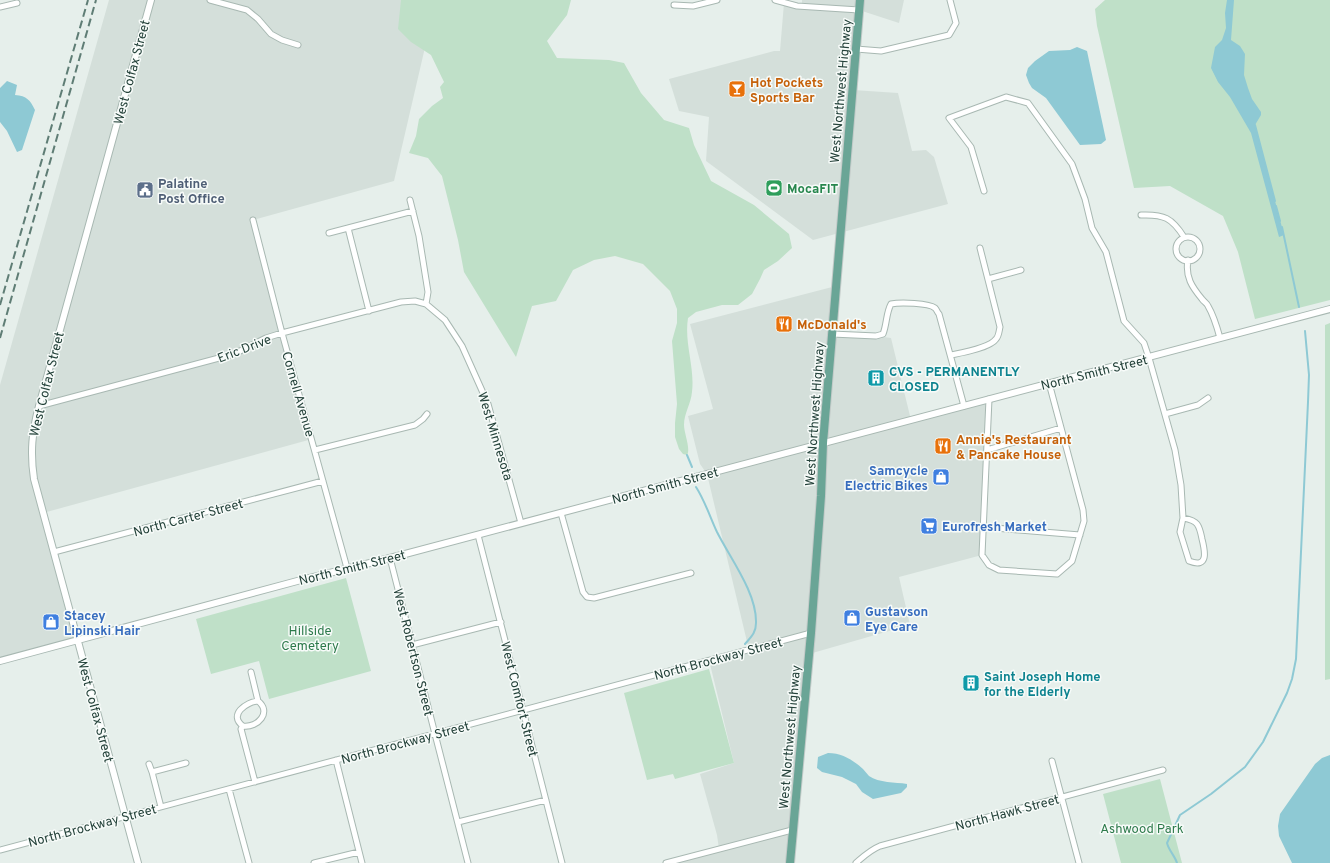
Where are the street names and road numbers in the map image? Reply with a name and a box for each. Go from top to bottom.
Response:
street label: West Colfax Street [111,18,155,126]
street label: West Northwest Highway [828,18,856,164]
street label: West Colfax Street [27,330,69,439]
street label: Eric Drive [216,332,274,367]
street label: West Northwest Highway [803,341,829,487]
street label: Cornell Avenue [277,350,317,439]
street label: North Smith Street [1039,353,1150,395]
street label: West Minnesota [473,390,515,483]
street label: North Smith Street [611,465,721,509]
street label: North Carter Street [132,497,245,541]
street label: North Smith Street [297,548,408,590]
street label: West Robertson Street [388,587,436,718]
street label: North Brockway Street [653,635,785,685]
street label: West Comfort Street [496,640,540,759]
street label: West Colfax Street [72,657,116,765]
street label: West Northwest Highway [777,664,805,810]
street label: North Brockway Street [340,719,472,769]
street label: North Hawk Street [954,792,1061,836]
street label: North Brockway Street [27,802,159,852]

